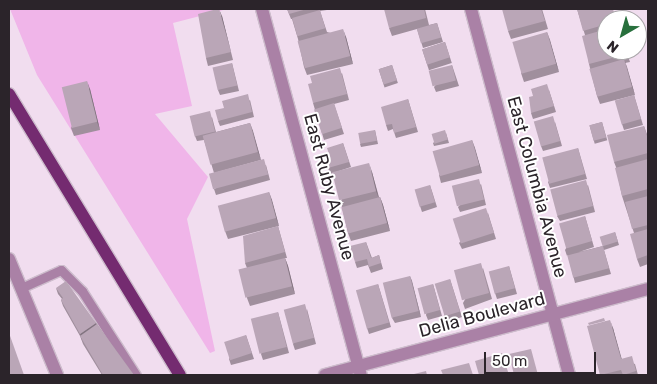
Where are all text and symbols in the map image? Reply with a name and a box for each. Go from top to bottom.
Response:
north arrow [597,10,647,60]
text: N [604,37,622,56]
street label: East Columbia Avenue [502,94,572,280]
street label: East Ruby Avenue [299,111,359,263]
street label: Delia Boulevard [417,288,547,342]
scale bar [487,342,600,374]
text: 50 m [492,352,527,370]

